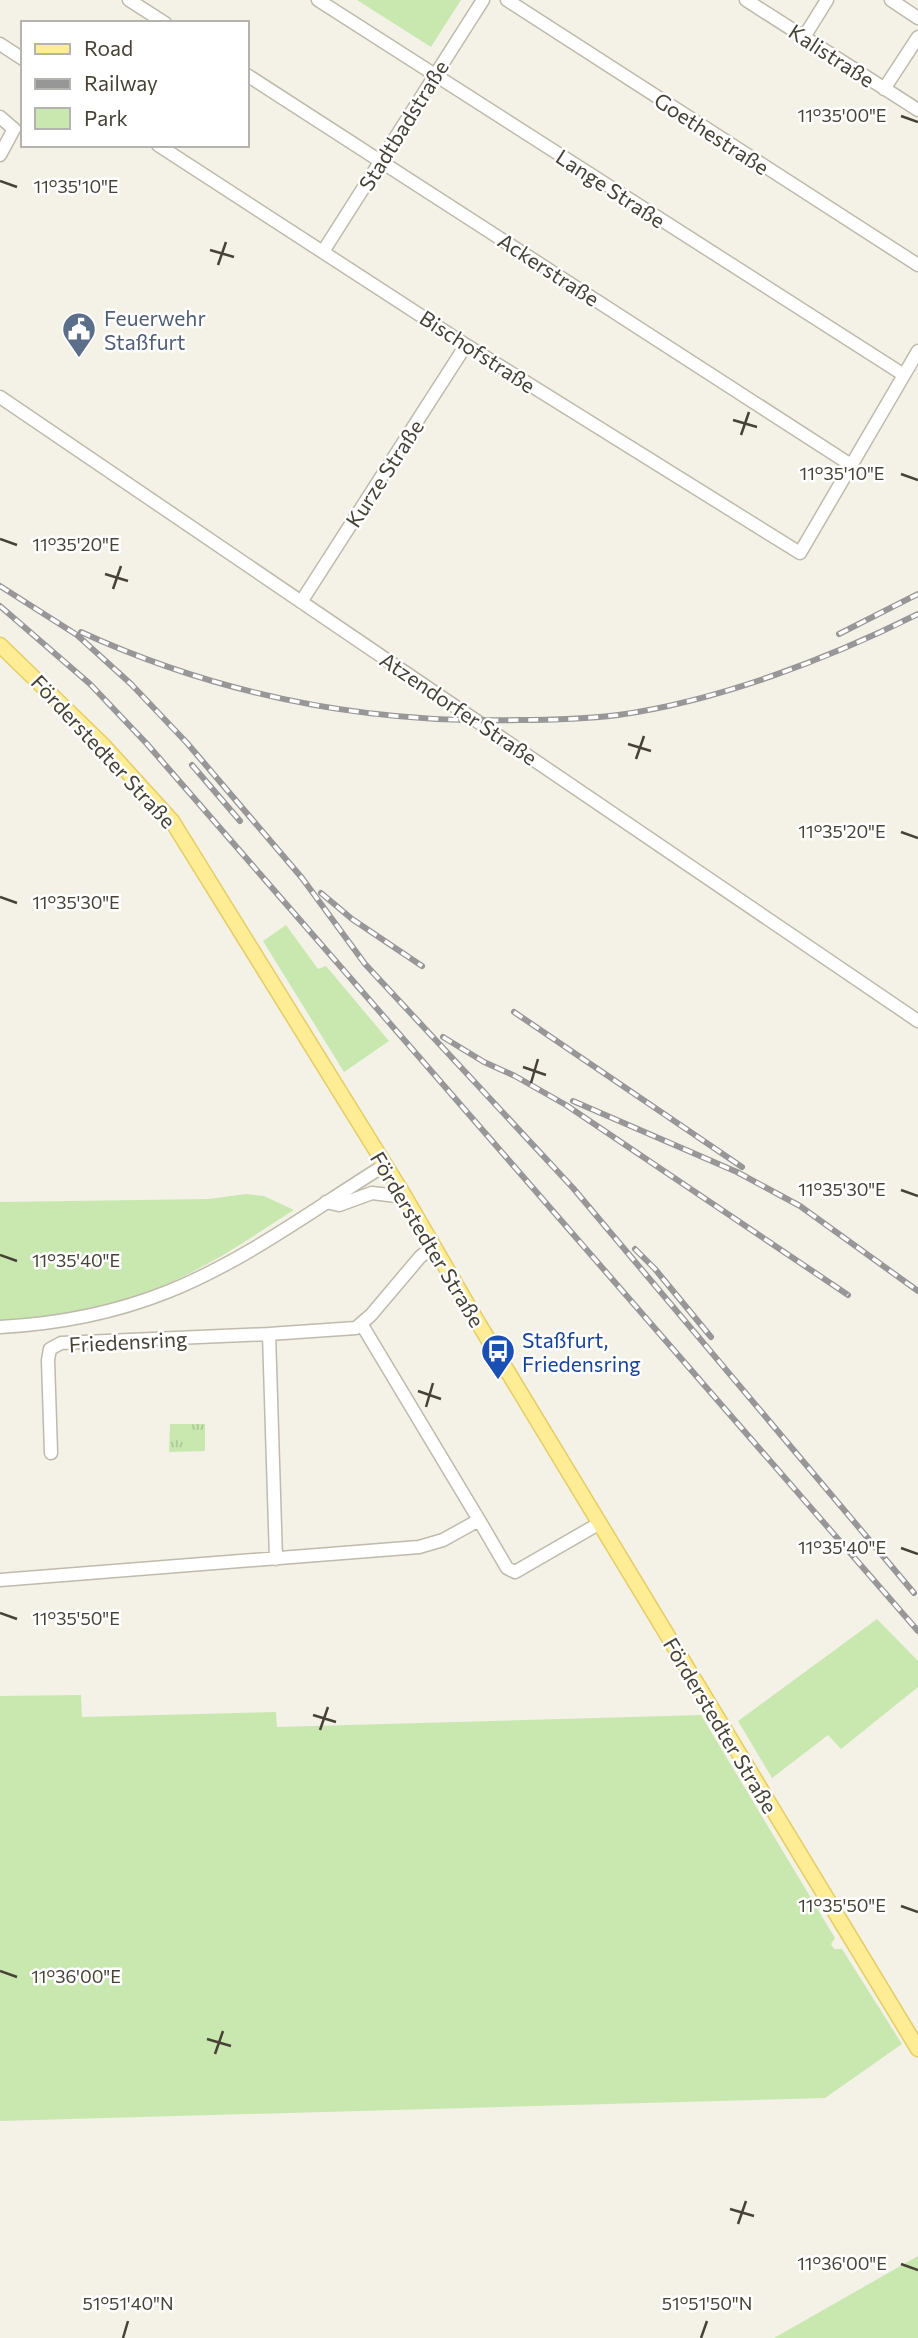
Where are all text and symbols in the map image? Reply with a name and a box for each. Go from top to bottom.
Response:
street label: Kalistraße [785,18,879,92]
legend [21,21,248,147]
text: Road [84,35,133,60]
street label: Stadtbadstraße [353,55,453,195]
text: Railway [84,70,158,95]
street label: Goethestraße [650,87,774,179]
text: 11°35'00"E [797,104,887,126]
text: Park [84,105,128,130]
street label: Lange Straße [552,143,670,233]
text: 11°35'10"E [33,175,119,197]
street label: Ackerstraße [494,227,604,311]
street label: Bischofstraße [416,304,540,398]
place label: Feuerwehr Staßfurt [104,305,206,354]
public building icon: Feuerwehr Staßfurt [60,310,98,359]
street label: Kurze Straße [340,415,428,531]
text: 11°35'10"E [799,462,885,484]
text: 11°35'20"E [32,533,120,555]
street label: Atzendorfer Straße [376,646,542,770]
street label: Förderstedter Straße [27,669,181,833]
text: 11°35'20"E [798,820,886,842]
text: 11°35'30"E [32,891,120,913]
street label: Förderstedter Straße [366,1147,490,1331]
text: 11°35'30"E [798,1178,886,1200]
text: 11°35'40"E [32,1249,120,1271]
street label: Friedensring [68,1325,188,1357]
place label: Staßfurt, Friedensring [522,1327,641,1376]
bus stop icon: Staßfurt, Friedensring [479,1332,517,1381]
text: 11°35'40"E [798,1536,886,1558]
text: 11°35'50"E [32,1607,120,1629]
street label: Förderstedter Straße [659,1633,783,1817]
text: 11°35'50"E [798,1894,886,1916]
text: 11°36'00"E [31,1965,121,1987]
text: 11°36'00"E [797,2252,887,2274]
text: 51°51'40"N [82,2292,174,2314]
text: 51°51'50"N [662,2292,752,2314]

